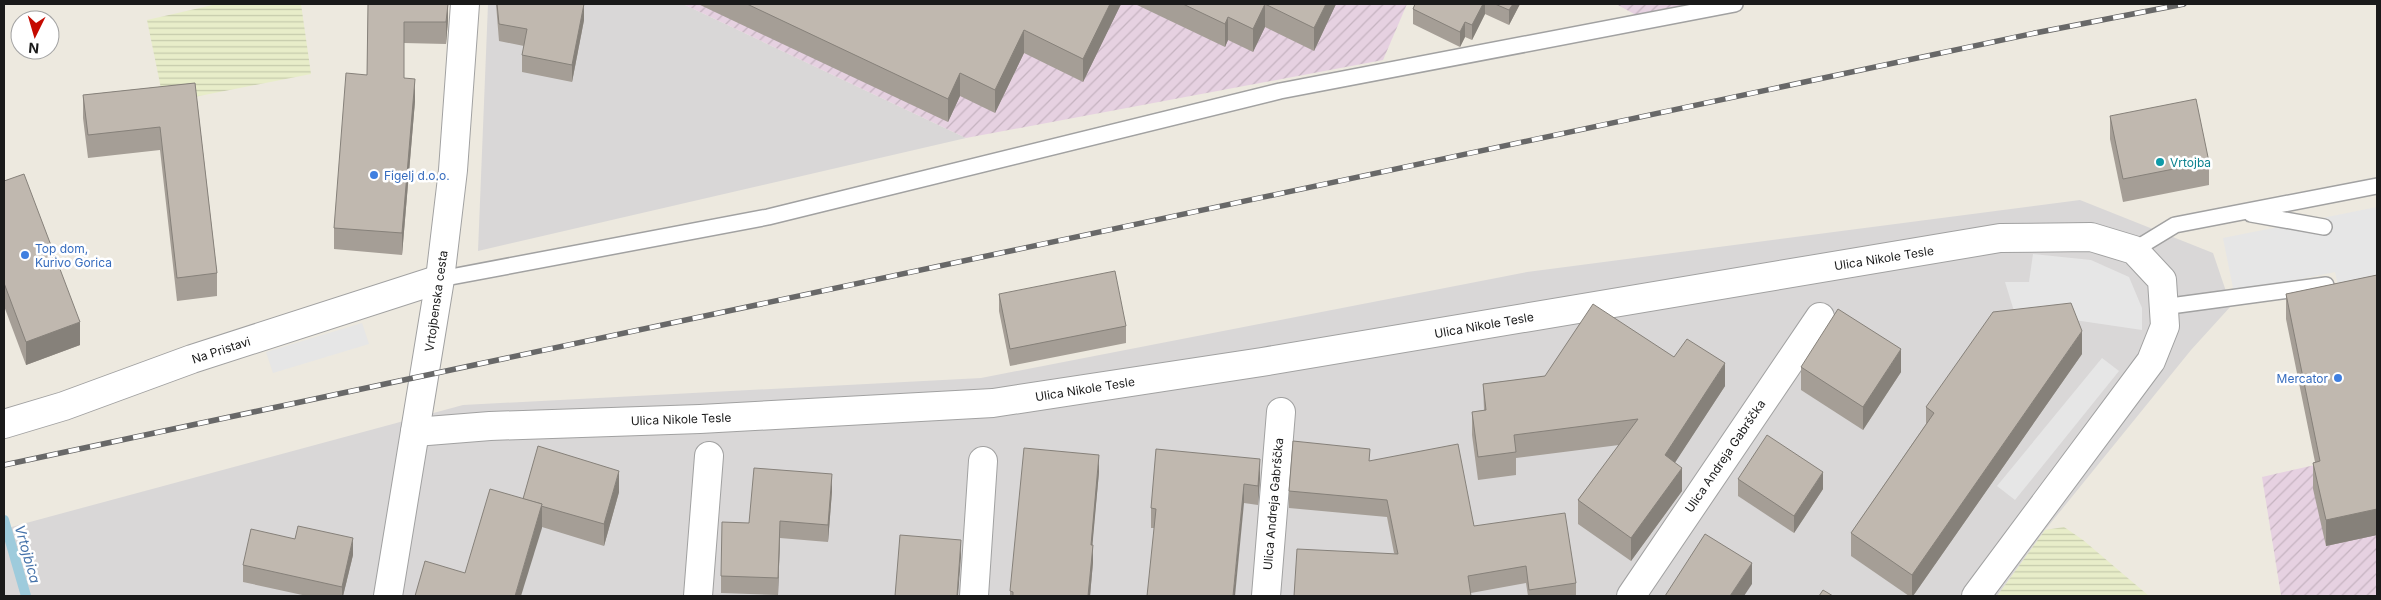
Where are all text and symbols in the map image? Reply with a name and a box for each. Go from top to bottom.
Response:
north arrow [10,10,60,60]
text: N [28,40,40,57]
place label: Vrtojba [2170,155,2211,170]
marker: Vrtojba [2154,156,2166,168]
place label: Figelj d.o.o. [384,168,450,183]
marker: Figelj d.o.o. [368,169,380,181]
place label: Top dom, Kurivo Gorica [35,241,112,270]
street label: Ulica Nikole Tesle [1833,243,1935,273]
marker: Top dom, Kurivo Gorica [19,249,31,261]
street label: Vrtojbenska cesta [421,249,451,353]
street label: Ulica Nikole Tesle [1433,309,1535,341]
street label: Na Pristavi [190,333,252,367]
place label: Mercator [2277,371,2328,386]
marker: Mercator [2332,372,2344,384]
street label: Ulica Nikole Tesle [1034,374,1136,404]
street label: Ulica Andreja Gabrščka [1682,397,1768,515]
street label: Ulica Nikole Tesle [630,410,732,428]
street label: Ulica Andreja Gabrščka [1260,437,1286,571]
water label: Vrtojbica [12,523,45,586]

